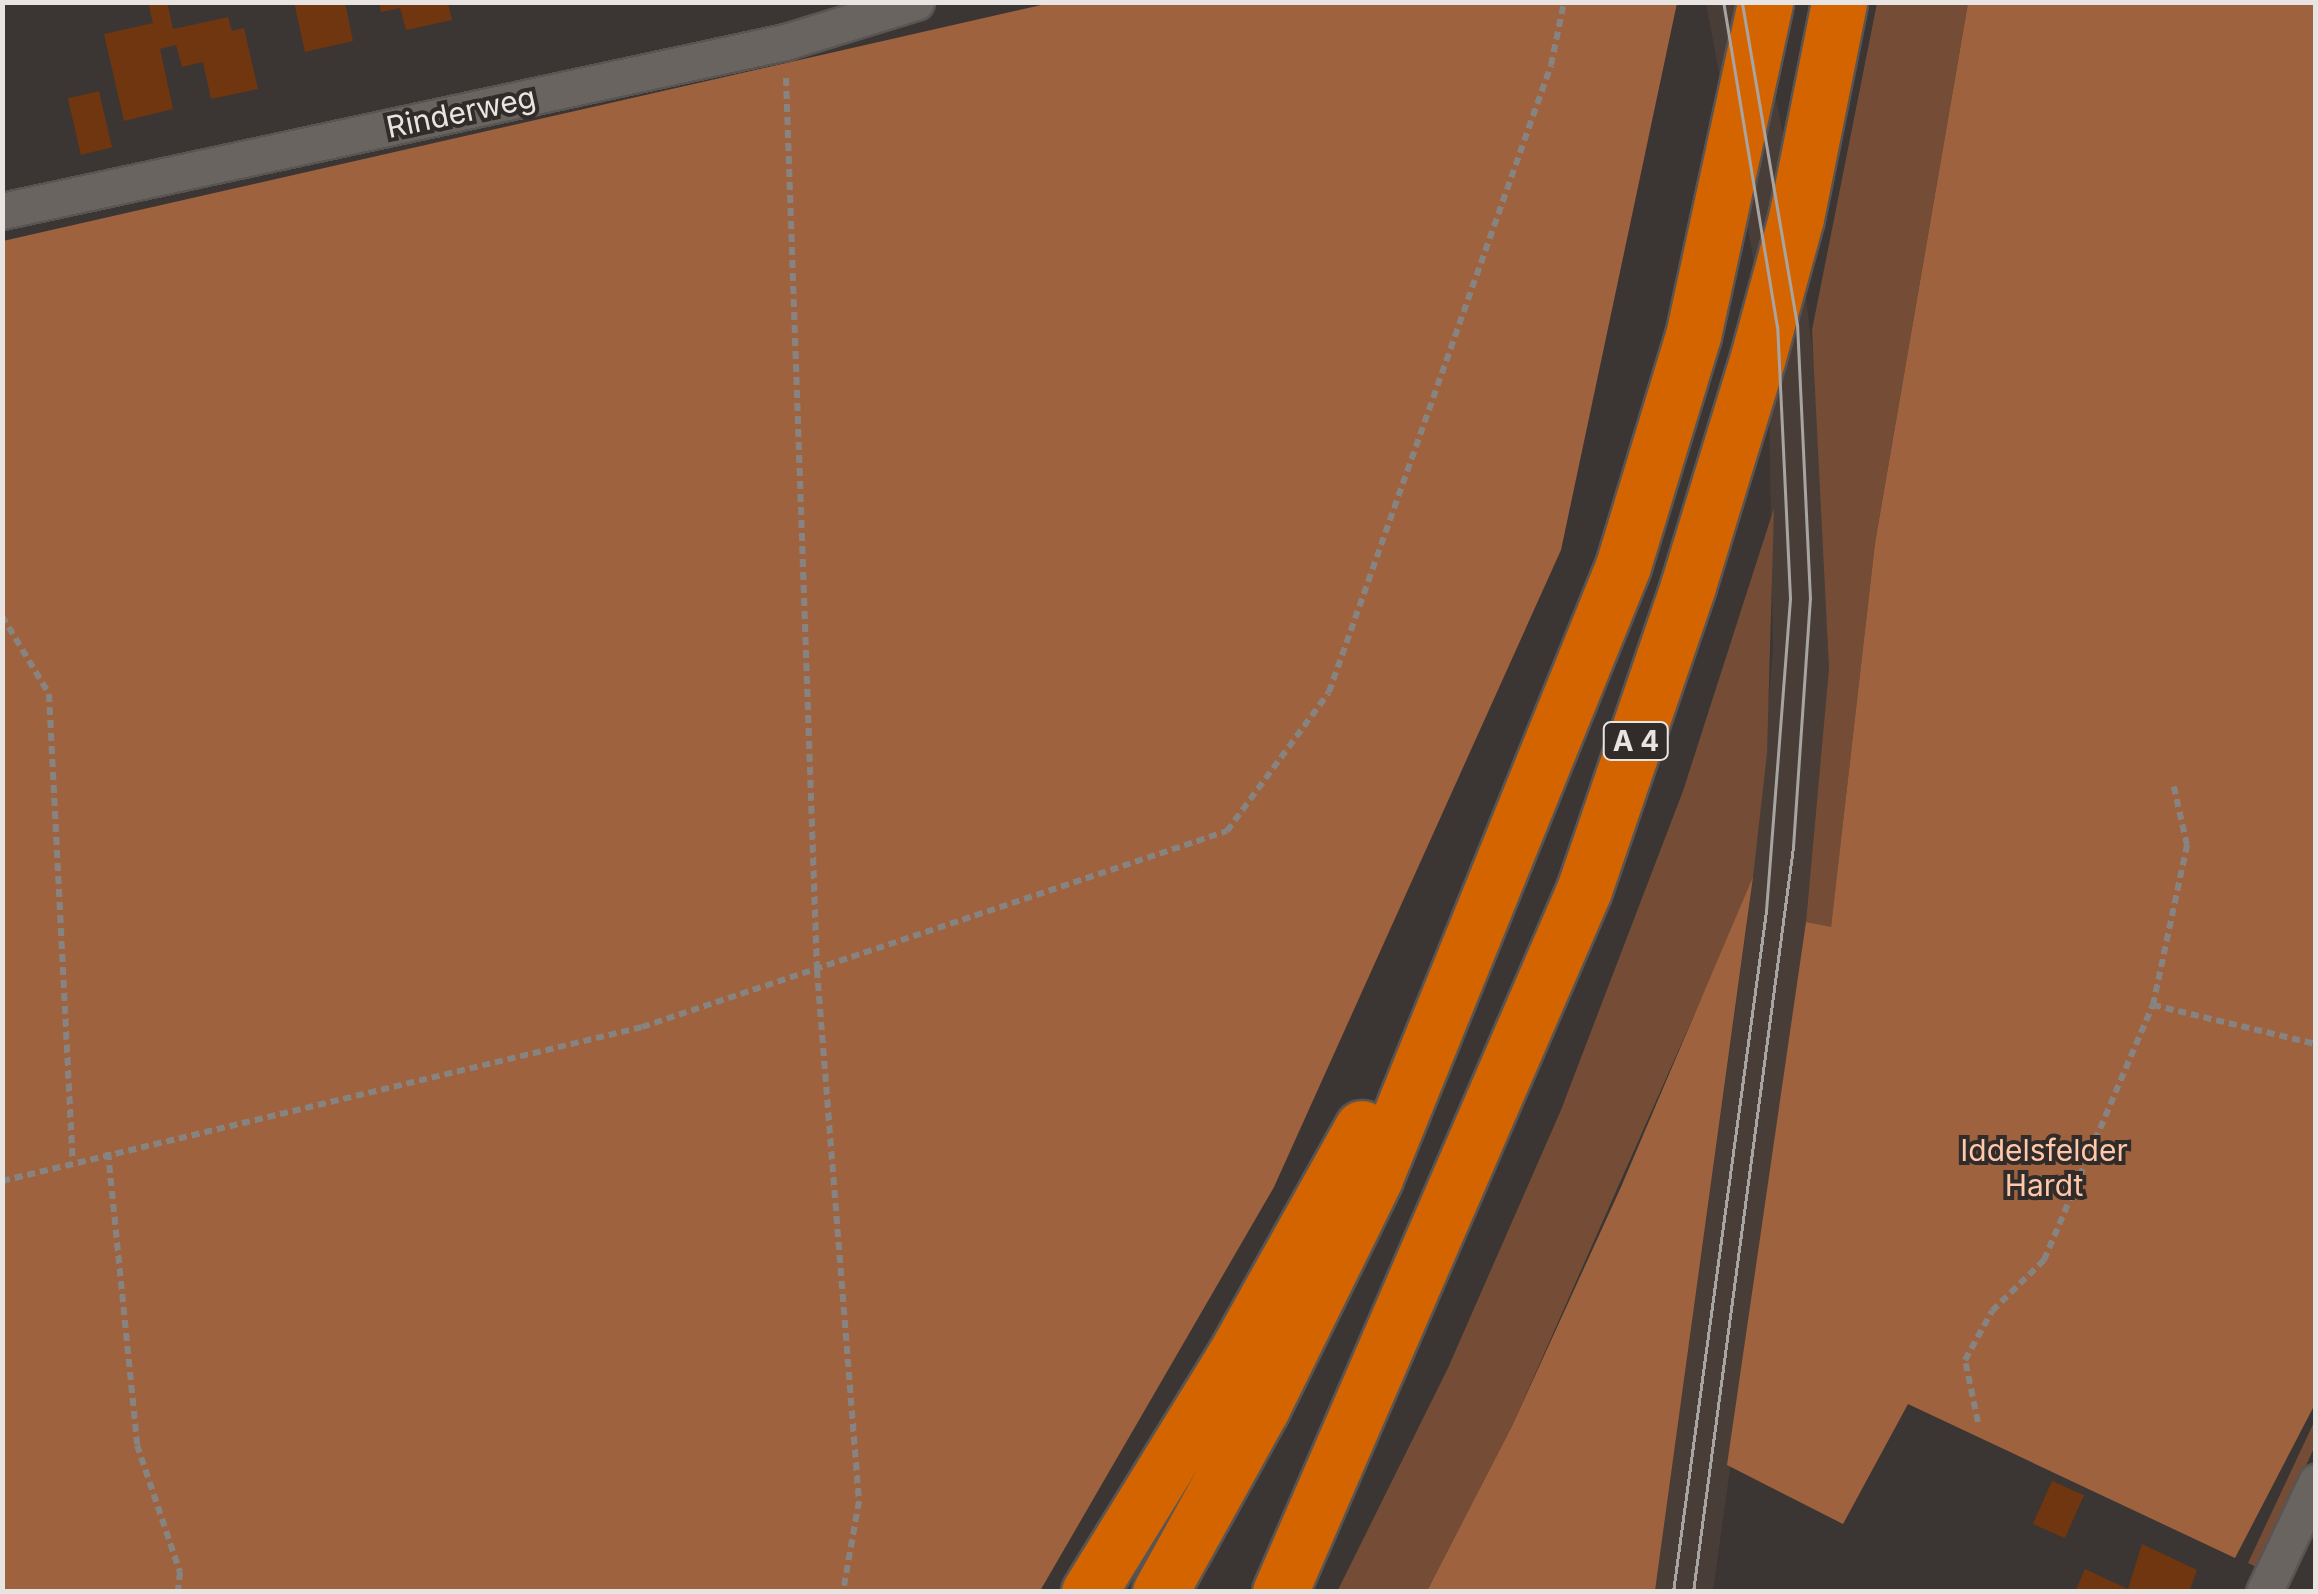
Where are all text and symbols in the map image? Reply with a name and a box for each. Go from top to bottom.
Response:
street label: Rinderweg [383,79,539,145]
road number: A 4 [1601,718,1671,764]
park label: Iddelsfelder Hardt [1960,1132,2128,1202]

